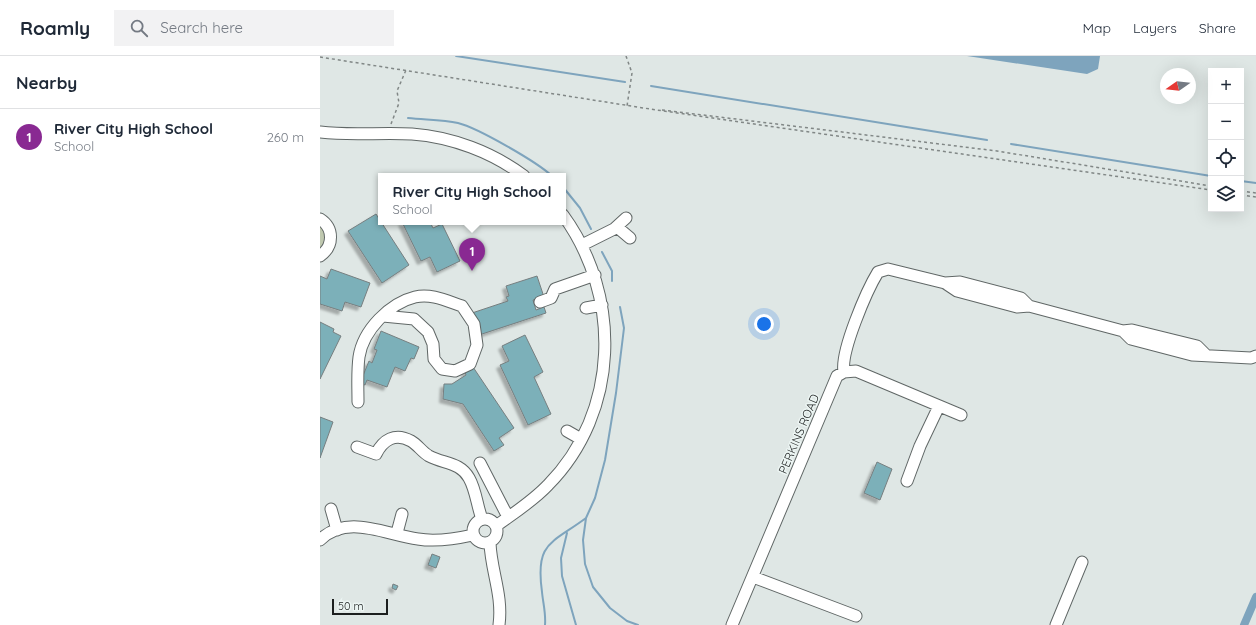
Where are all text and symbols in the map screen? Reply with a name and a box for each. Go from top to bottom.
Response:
search box [114,10,394,46]
text: Roamly [20,16,90,40]
icon: search [128,17,150,39]
text: Search here [160,18,243,37]
text: Map [1082,19,1111,37]
text: Layers [1133,19,1177,37]
text: Share [1199,19,1236,37]
north arrow [1160,68,1196,104]
map controls [1208,68,1244,212]
button: + [1208,68,1244,104]
text: Nearby [16,72,77,93]
button: − [1208,104,1244,140]
text: River City High School [54,119,213,138]
text: 1 [26,129,32,145]
text: 260 m [267,129,304,145]
text: School [54,138,94,154]
button: locate [1208,140,1244,176]
popup [378,173,566,225]
button: layers [1208,176,1244,212]
text: River City High School [392,182,552,201]
text: School [392,201,433,217]
pin: 1 [459,238,485,271]
your location [754,314,774,334]
street label: PERKINS ROAD [775,391,822,476]
scale bar [332,597,388,616]
text: 50 m [338,599,364,613]

